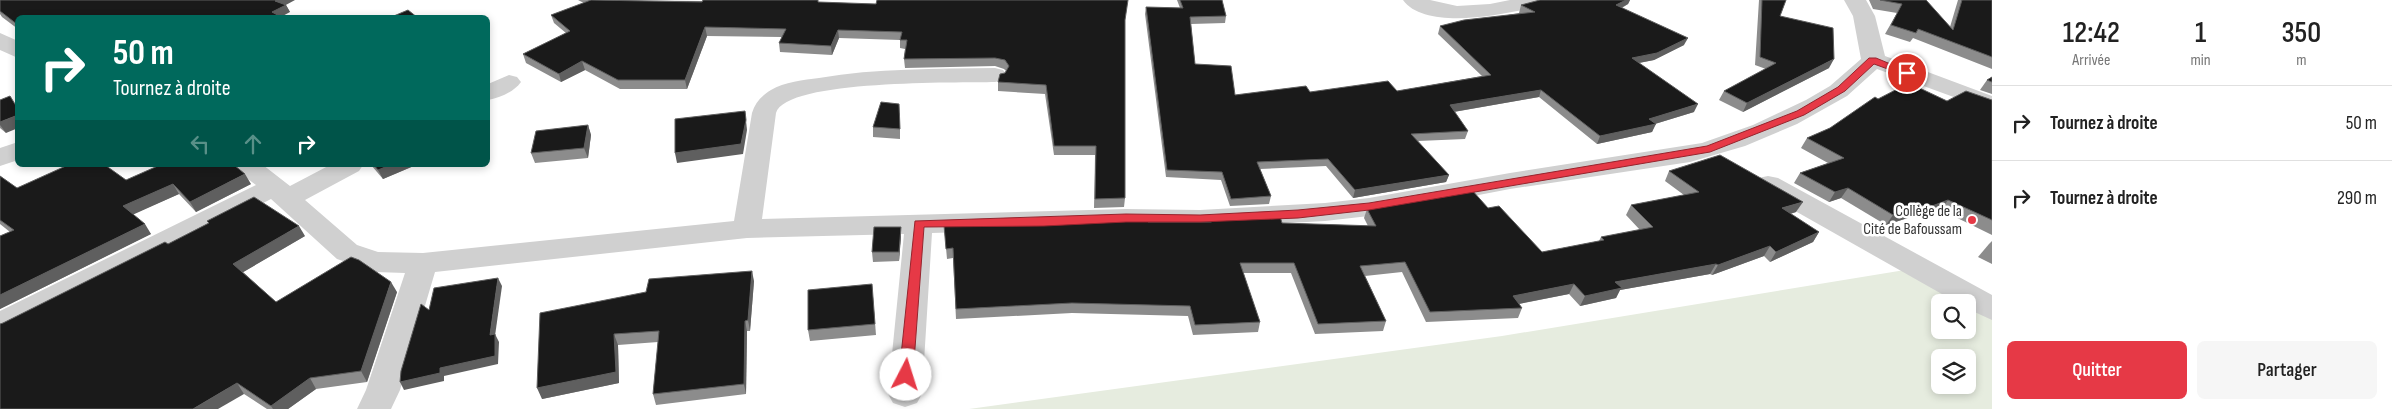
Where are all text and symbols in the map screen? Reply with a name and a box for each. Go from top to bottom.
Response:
text: 12:42 [2063,15,2120,51]
text: 1 [2195,15,2206,51]
text: 350 [2281,15,2321,51]
text: 50 m [113,32,174,75]
icon: right [30,35,95,100]
text: Arrivée [2072,51,2110,70]
text: min [2191,51,2211,70]
text: m [2296,51,2306,70]
pin [1886,52,1928,94]
icon: arrive [1893,59,1921,87]
text: Tournez à droite [113,75,230,102]
icon: right [2007,109,2035,137]
text: Tournez à droite [2050,112,2158,135]
text: 50 m [2346,112,2377,135]
icon: left [186,130,214,158]
icon: ahead [239,130,267,158]
icon: right [292,130,320,158]
icon: right [2007,184,2035,212]
text: Tournez à droite [2050,187,2158,210]
text: 290 m [2337,187,2377,210]
place label: Collège de la Cité de Bafoussam [1863,202,1962,239]
marker: Collège de la Cité de Bafoussam [1966,214,1978,226]
map controls [1931,294,1976,394]
button: search [1931,294,1976,339]
button: Quitter [2007,341,2187,399]
button: Partager [2197,341,2377,399]
position arrow [879,348,931,400]
button: layers [1931,349,1976,394]

